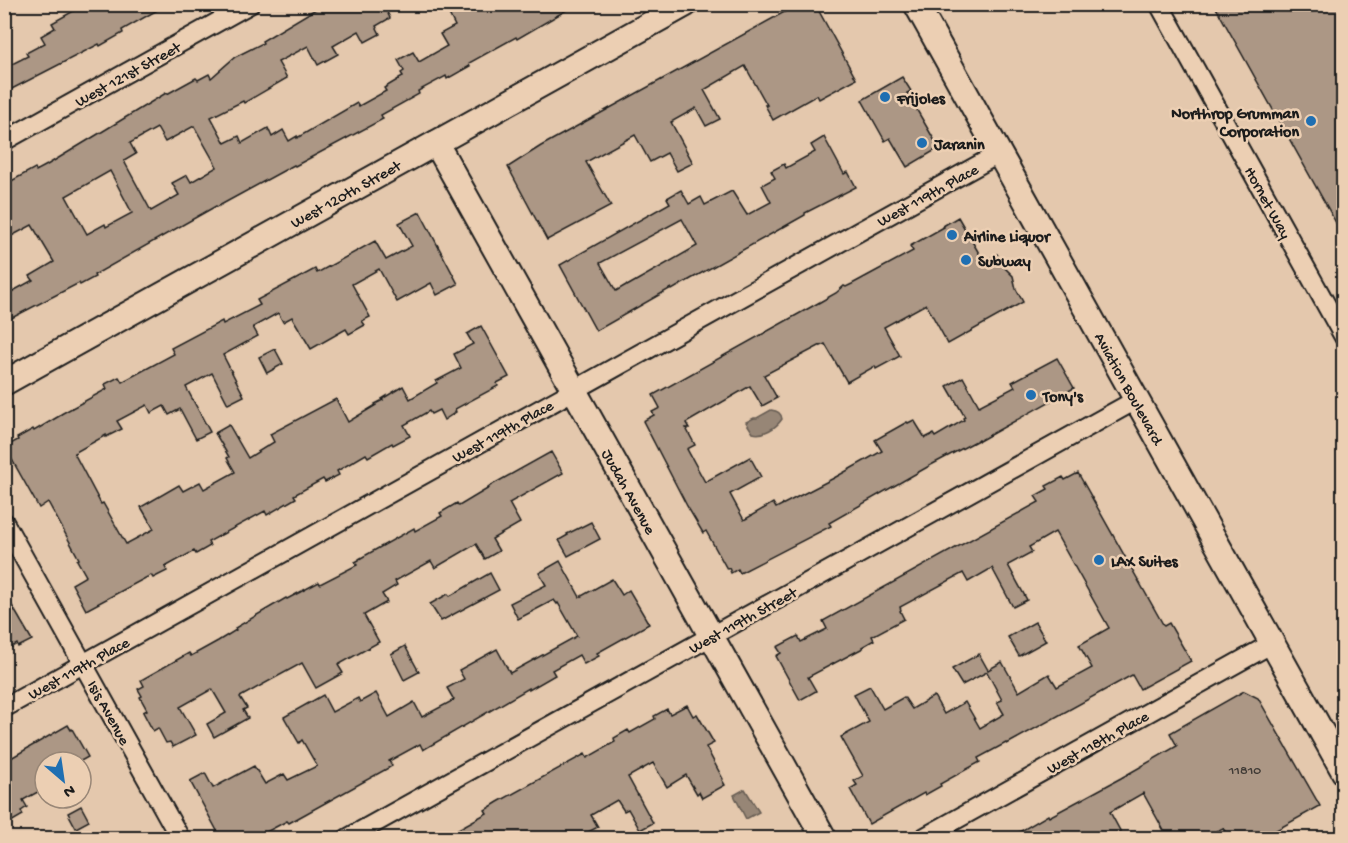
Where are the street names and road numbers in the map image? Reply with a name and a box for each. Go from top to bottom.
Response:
street label: West 121st Street [73,39,186,113]
street label: West 120th Street [288,157,406,234]
street label: West 119th Place [875,161,983,233]
street label: Hornet Way [1238,164,1294,243]
street label: Aviation Boulevard [1088,330,1166,451]
street label: West 119th Place [450,397,558,469]
street label: Judah Avenue [596,447,659,539]
street label: West 119th Street [686,584,802,660]
street label: West 119th Place [26,634,134,706]
street label: Isis Avenue [81,678,133,750]
street label: West 118th Place [1044,708,1154,780]

